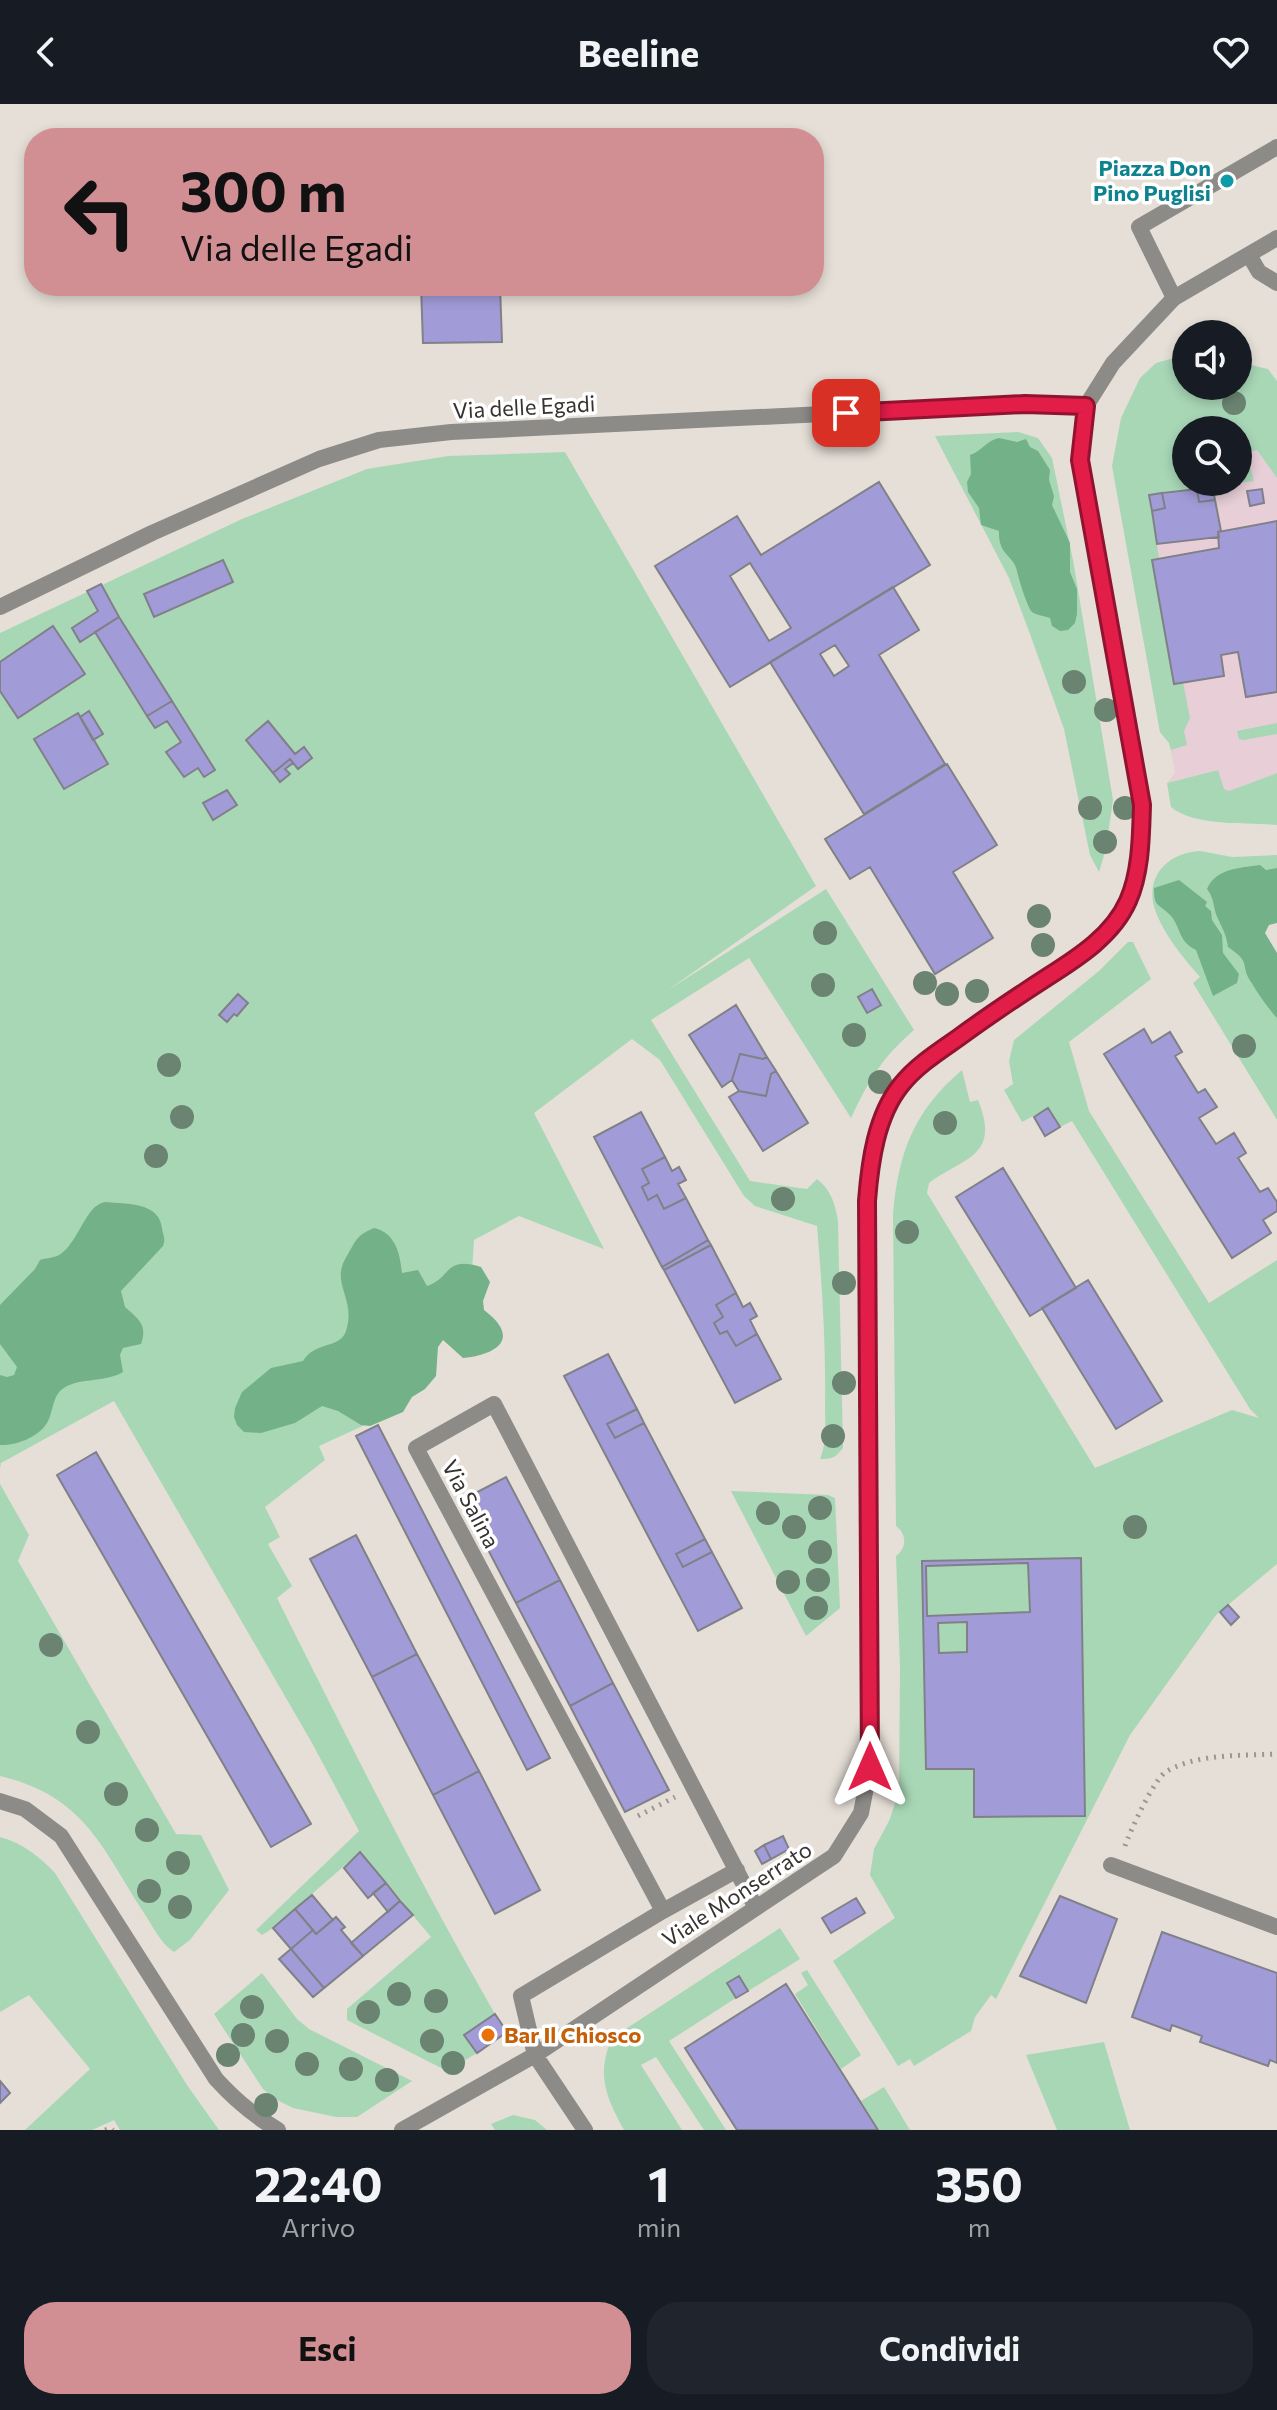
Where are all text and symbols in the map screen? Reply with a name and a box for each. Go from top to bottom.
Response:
icon: back [24,30,68,74]
text: Beeline [578,30,699,74]
icon: heart [1209,30,1253,74]
place label: Piazza Don Pino Puglisi [1093,154,1211,206]
text: 300 m [180,155,347,224]
icon: left [48,160,152,264]
marker: Piazza Don Pino Puglisi [1218,172,1236,190]
text: Via delle Egadi [180,224,413,268]
map controls [1172,320,1252,496]
button: sound [1172,320,1252,400]
pin [812,379,880,447]
street label: Via delle Egadi [452,389,596,424]
icon: arrive [824,391,868,435]
button: search [1172,416,1252,496]
street label: Via Salina [437,1455,506,1553]
position arrow [828,1725,912,1809]
street label: Viale Monserrato [657,1835,817,1952]
place label: Bar Il Chiosco [504,2021,641,2048]
marker: Bar Il Chiosco [479,2026,497,2044]
text: 22:40 [254,2153,383,2212]
text: 1 [648,2153,670,2212]
text: 350 [935,2153,1023,2212]
text: Arrivo [281,2211,355,2242]
text: min [637,2211,681,2242]
text: m [968,2211,990,2242]
button: Esci [24,2302,631,2394]
button: Condividi [647,2302,1253,2394]

